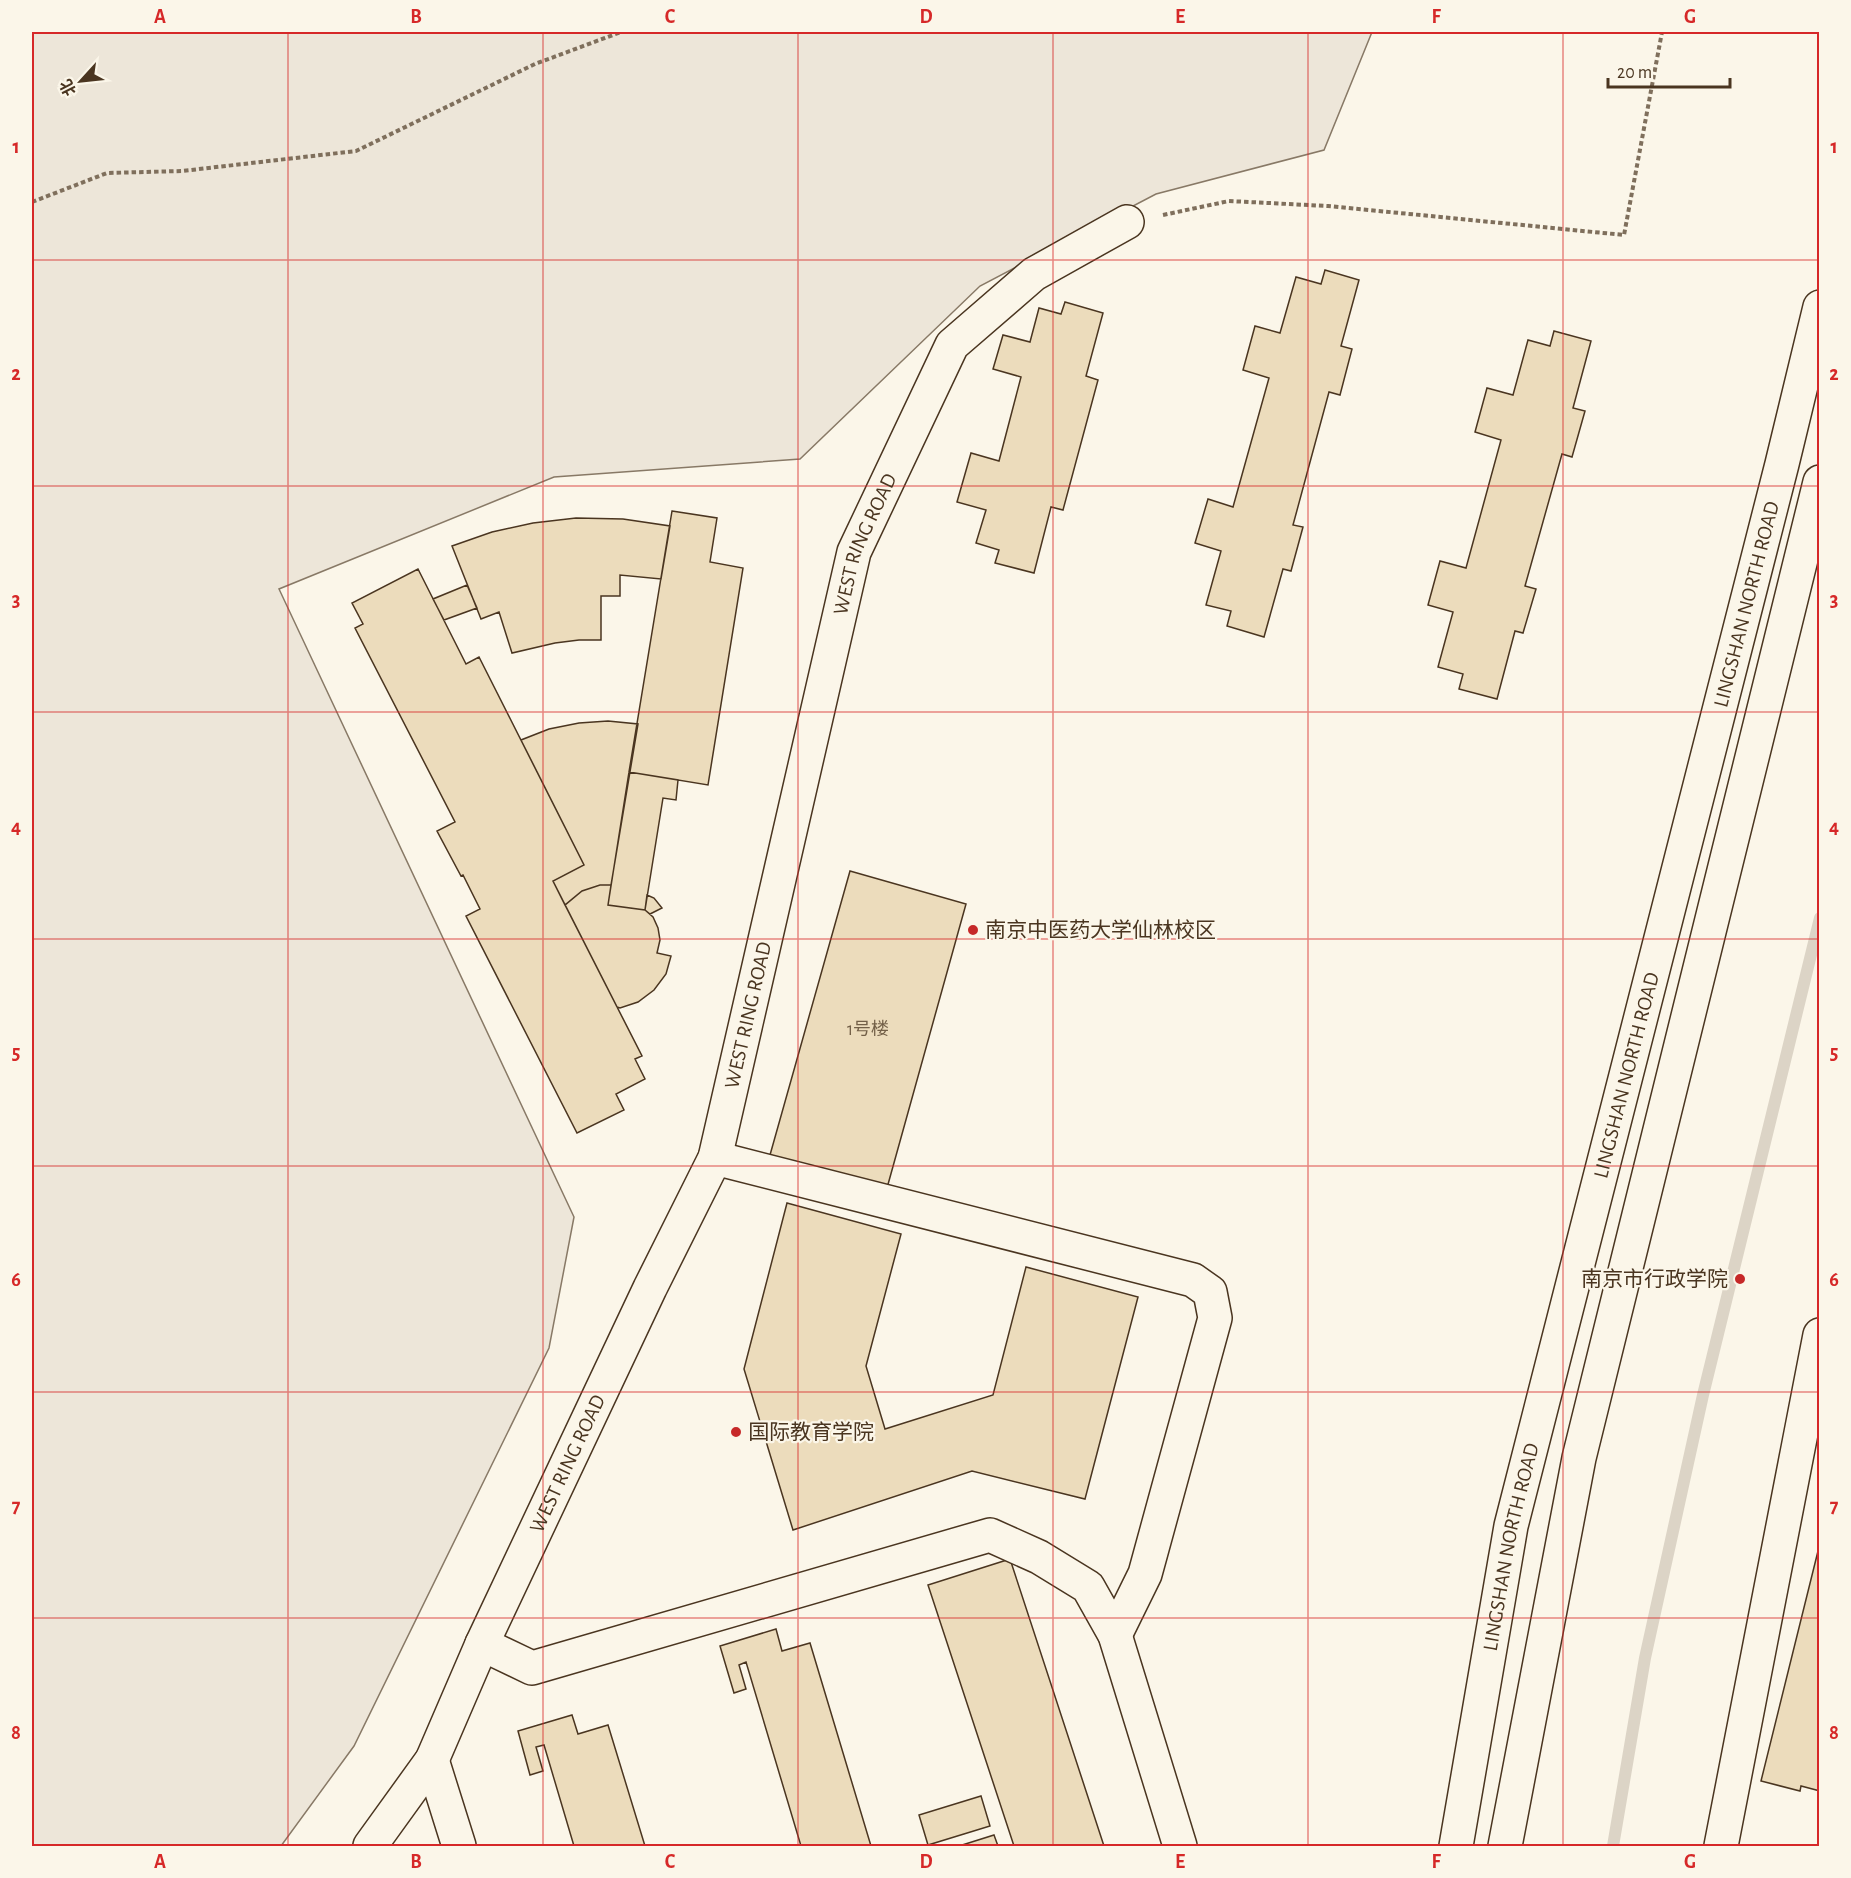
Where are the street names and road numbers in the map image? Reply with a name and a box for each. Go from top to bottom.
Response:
street label: WEST RING ROAD [830,470,901,617]
street label: LINGSHAN NORTH ROAD [1710,499,1783,710]
street label: WEST RING ROAD [721,940,775,1091]
street label: LINGSHAN NORTH ROAD [1590,970,1663,1180]
street label: WEST RING ROAD [526,1391,609,1536]
street label: LINGSHAN NORTH ROAD [1480,1441,1543,1653]

